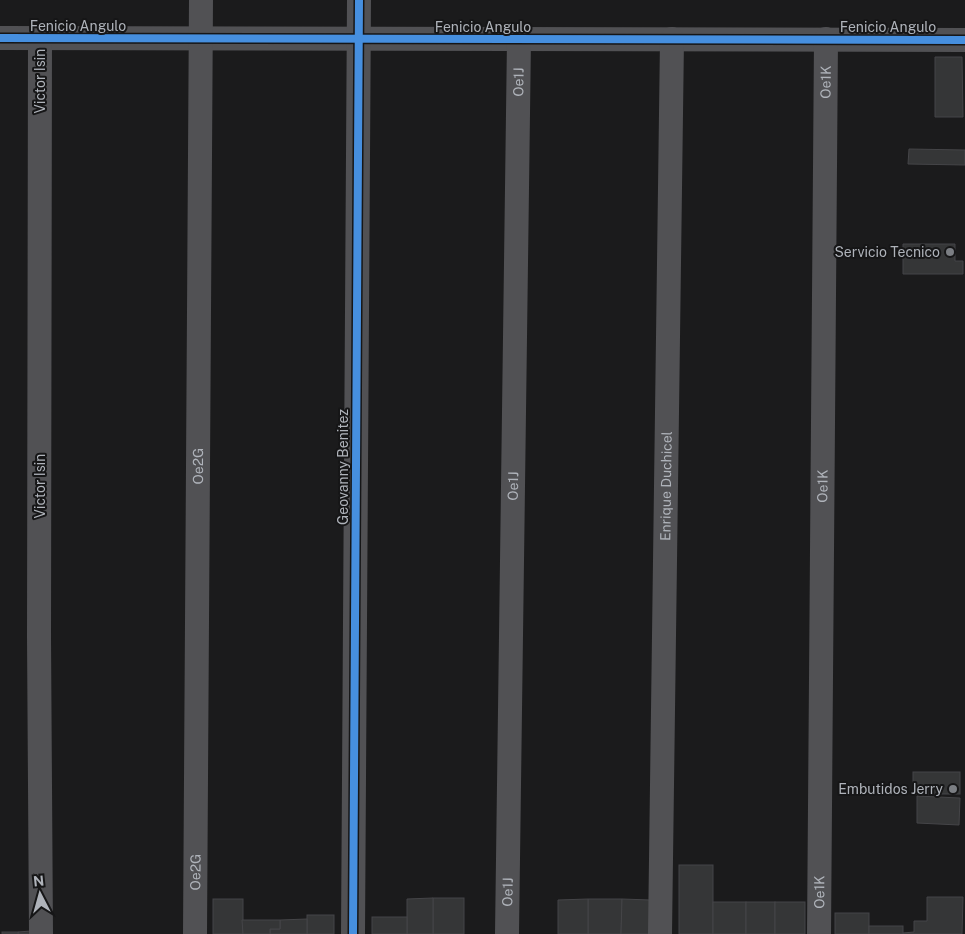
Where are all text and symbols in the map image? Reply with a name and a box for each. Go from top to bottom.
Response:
street label: Fenicio Angulo [30,18,126,34]
street label: Fenicio Angulo [435,19,531,35]
street label: Fenicio Angulo [840,19,936,35]
street label: Victor Isin [32,49,48,113]
street label: Oe1K [818,65,834,99]
street label: Oe1J [510,67,527,97]
place label: Servicio Tecnico [834,244,940,260]
marker: Servicio Tecnico [944,246,956,258]
street label: Geovanny Benitez [335,409,351,525]
street label: Enrique Duchicel [657,431,675,541]
street label: Oe2G [190,448,206,484]
street label: Victor Isin [32,454,48,518]
street label: Oe1K [814,469,831,503]
street label: Oe1J [505,471,521,501]
place label: Embutidos Jerry [838,781,944,797]
marker: Embutidos Jerry [947,783,959,795]
street label: Oe2G [187,854,204,890]
north arrow [15,869,65,919]
text: N [32,873,45,890]
street label: Oe1K [811,875,827,909]
street label: Oe1J [499,877,516,907]

